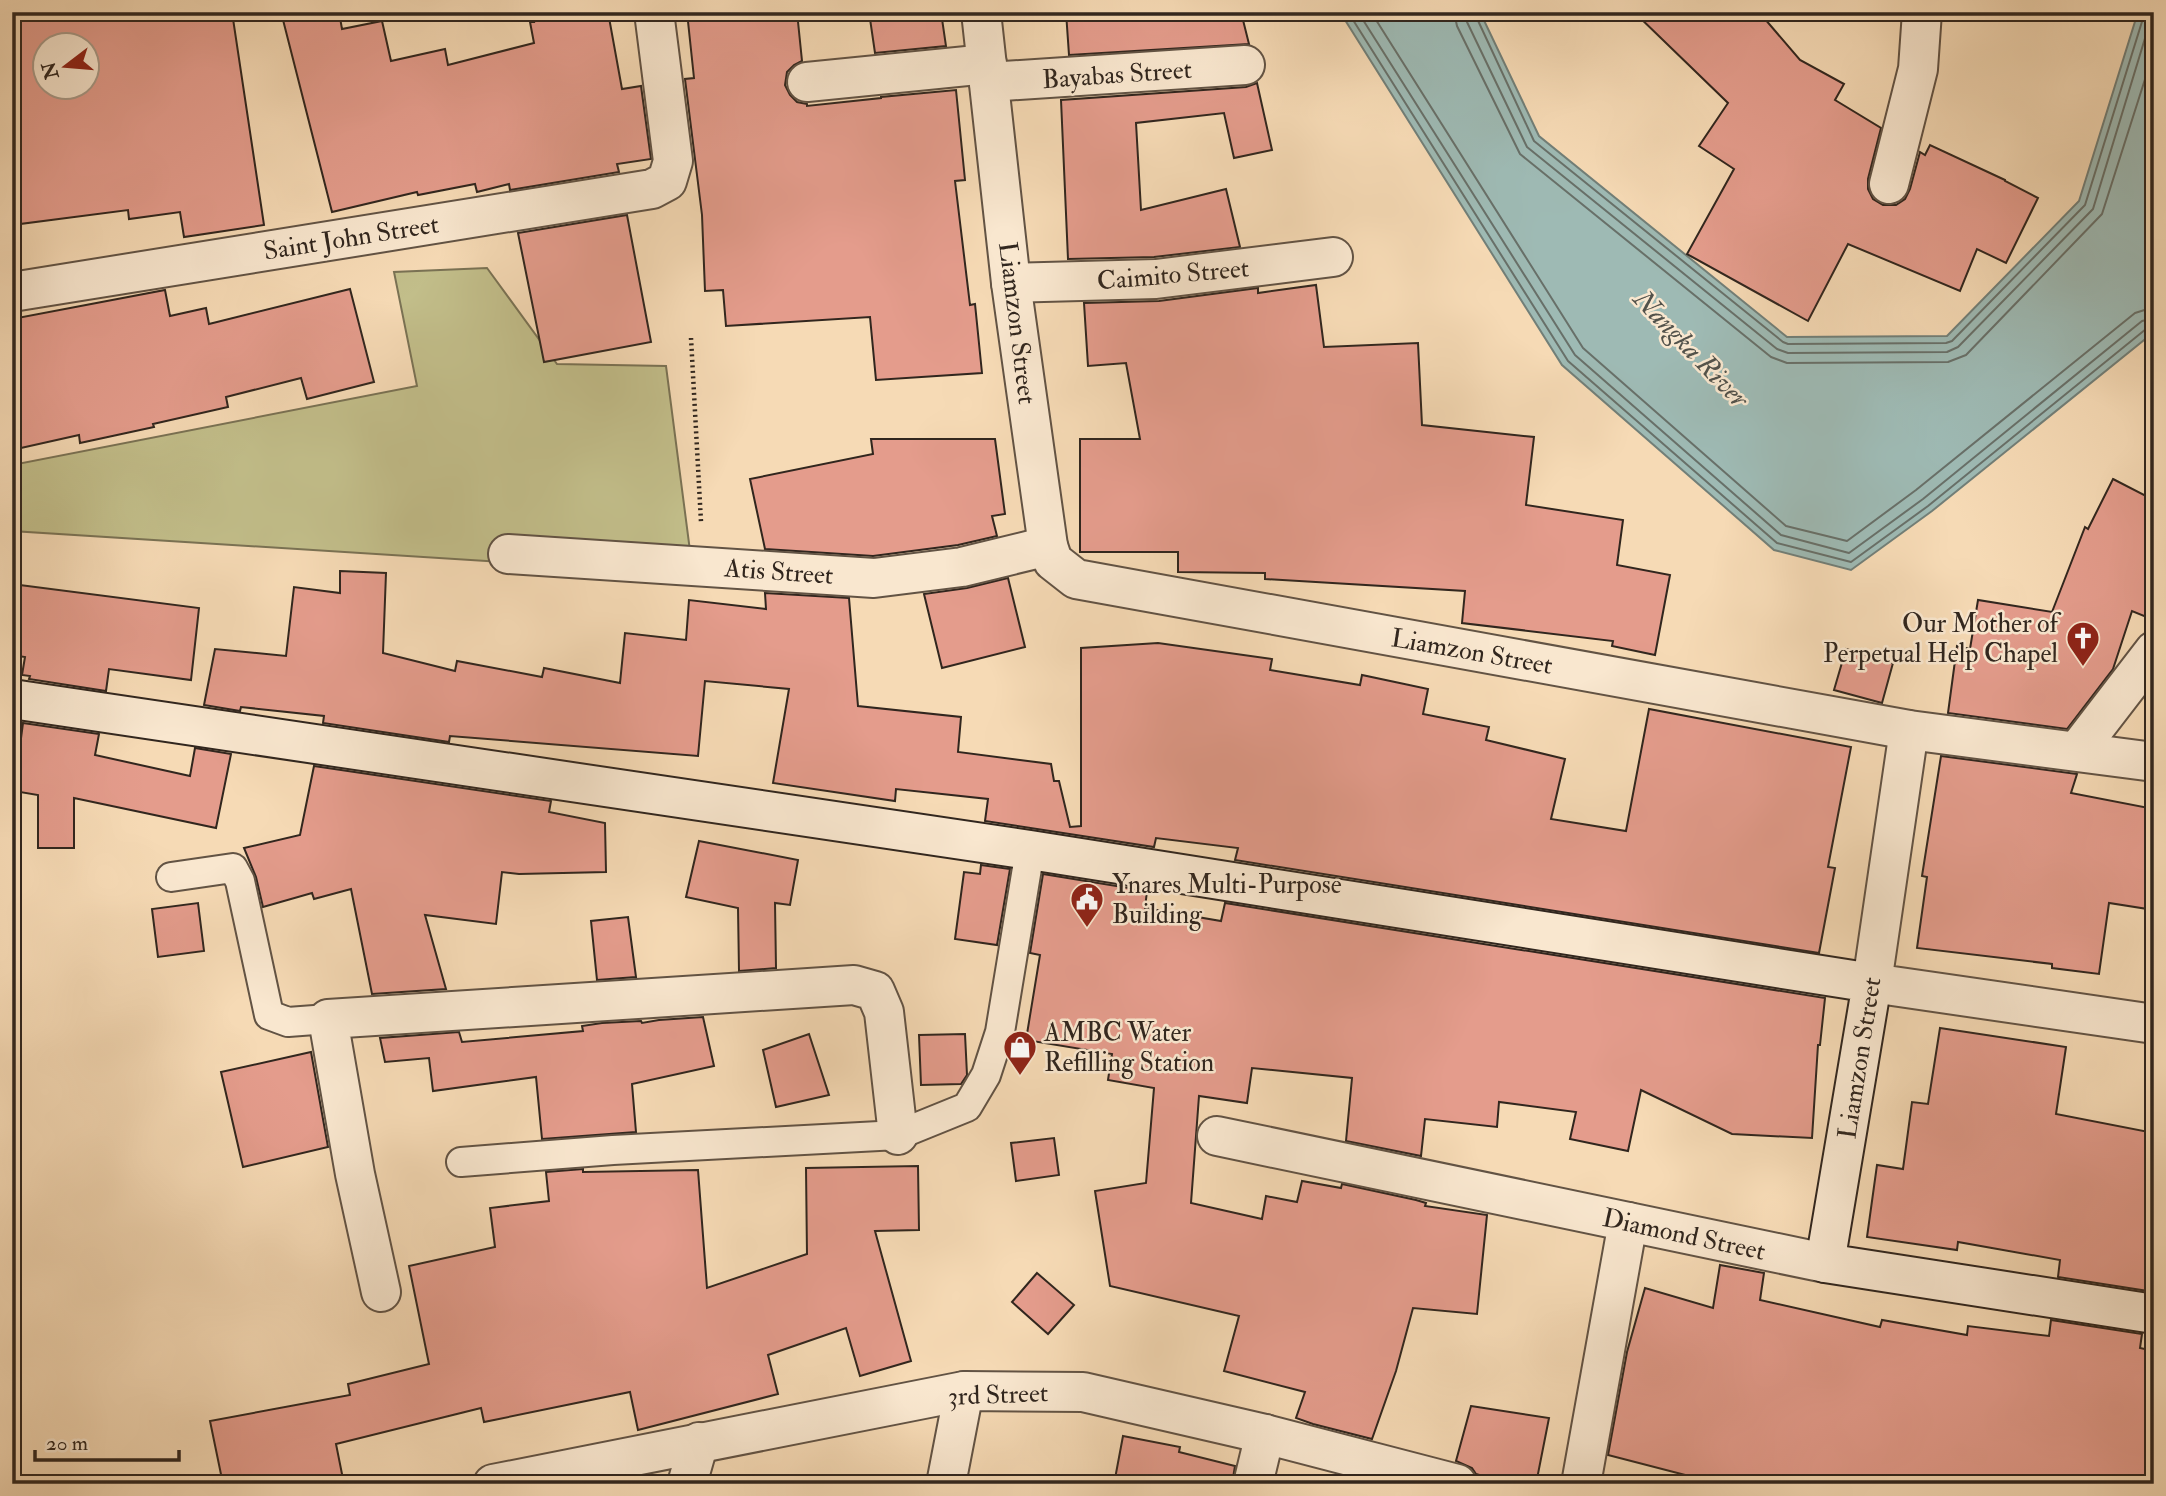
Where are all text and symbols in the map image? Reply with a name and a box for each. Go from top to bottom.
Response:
north arrow [32,32,102,102]
street label: Bayabas Street [1041,54,1193,96]
text: N [36,58,65,83]
street label: Saint John Street [261,208,441,268]
street label: Liamzon Street [991,240,1043,406]
street label: Caimito Street [1096,252,1250,298]
water label: Nangka River [1624,281,1757,417]
street label: Atis Street [722,552,834,592]
place label: Our Mother of Perpetual Help Chapel [1823,608,2062,671]
church icon: Our Mother of Perpetual Help Chapel [2064,619,2102,668]
street label: Liamzon Street [1389,622,1555,682]
place label: Ynares Multi-Purpose Building [1112,869,1342,931]
public building icon: Ynares Multi-Purpose Building [1068,880,1106,929]
street label: Liamzon Street [1831,975,1889,1141]
place label: AMBC Water Refilling Station [1043,1017,1214,1079]
shop icon: AMBC Water Refilling Station [1001,1028,1039,1077]
street label: Diamond Street [1599,1202,1768,1268]
street label: 3rd Street [947,1377,1049,1413]
scale bar [35,1419,178,1463]
text: 20 m [46,1430,88,1457]

